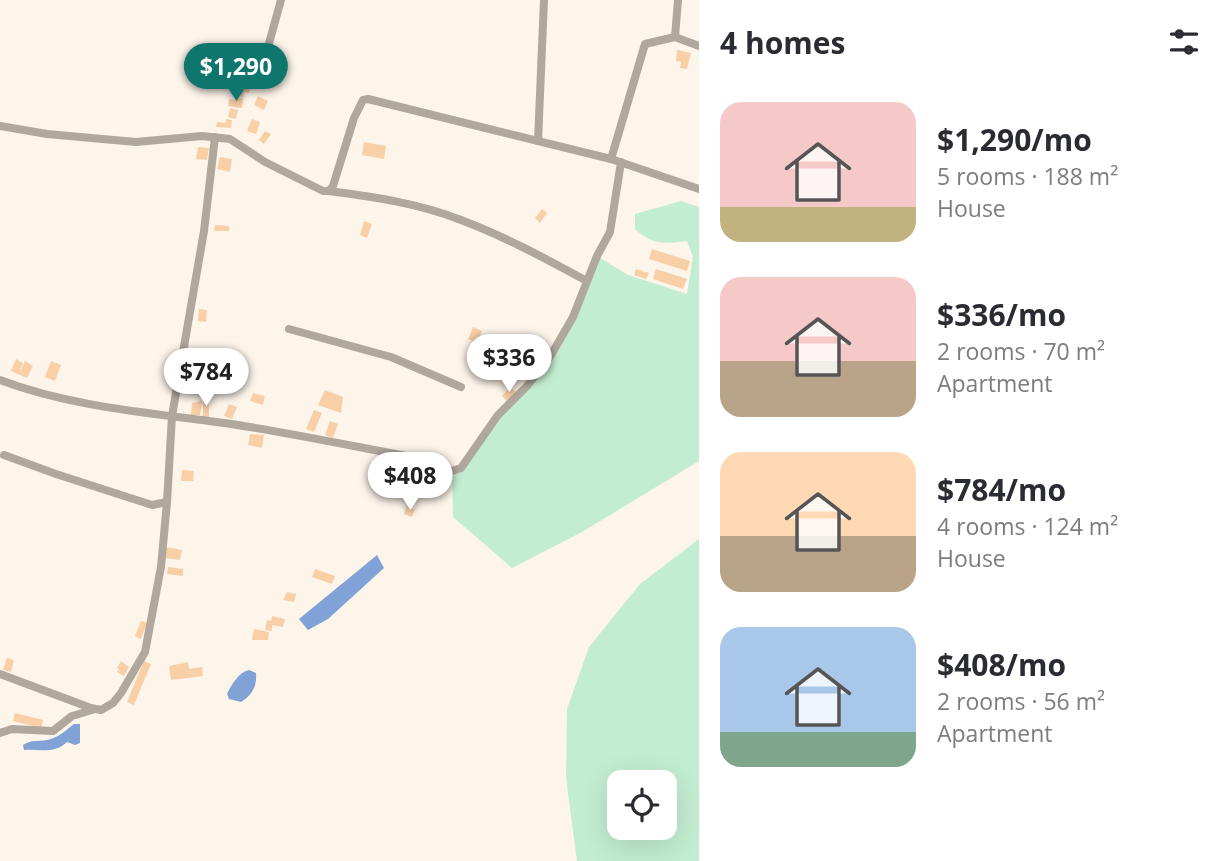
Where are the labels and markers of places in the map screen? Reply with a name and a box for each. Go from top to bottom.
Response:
pin: $1,290 [179,43,293,103]
pin: $336 [468,334,550,394]
pin: $784 [165,348,247,408]
pin: $408 [369,452,451,512]

